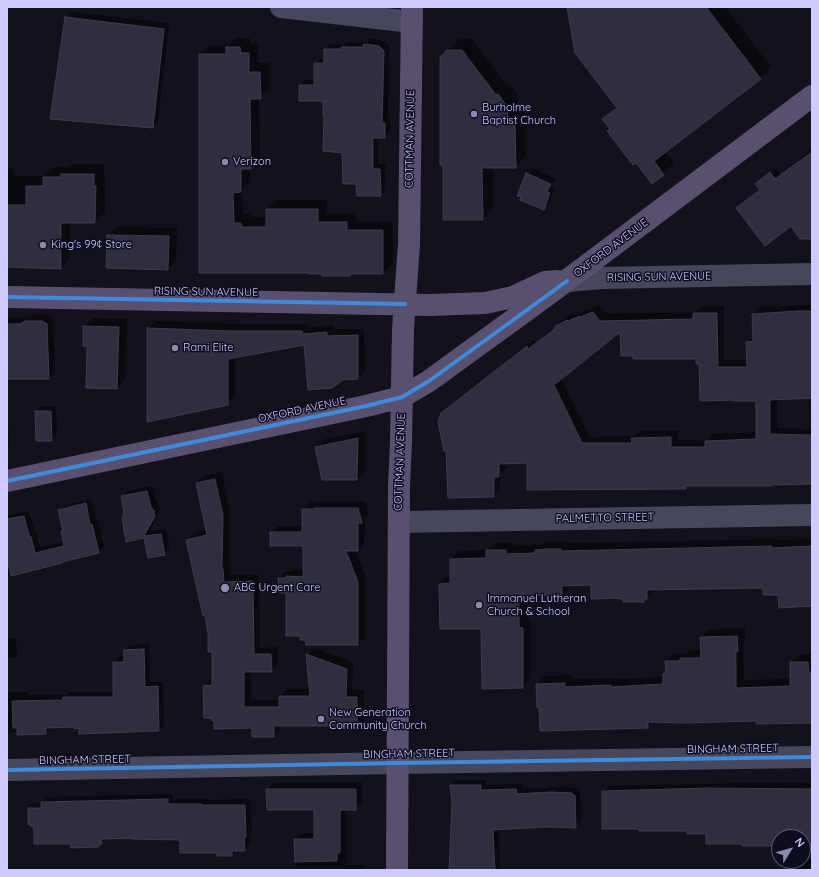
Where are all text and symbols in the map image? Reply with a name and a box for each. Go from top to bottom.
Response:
street label: COTTMAN AVENUE [403,90,417,188]
place label: Burholme Baptist Church [482,101,556,127]
marker: Burholme Baptist Church [469,109,479,119]
place label: Verizon [233,155,271,169]
marker: Verizon [220,157,230,167]
street label: OXFORD AVENUE [571,216,651,280]
place label: King's 99¢ Store [51,238,132,252]
marker: King's 99¢ Store [38,240,48,250]
street label: RISING SUN AVENUE [607,269,711,285]
street label: RISING SUN AVENUE [154,284,258,300]
place label: Rami Elite [183,341,233,355]
marker: Rami Elite [170,343,180,353]
street label: OXFORD AVENUE [257,394,347,426]
street label: COTTMAN AVENUE [392,413,408,511]
street label: PALMETTO STREET [556,511,654,525]
place label: ABC Urgent Care [234,581,320,595]
marker: ABC Urgent Care [219,582,231,594]
place label: Immanuel Lutheran Church & School [487,592,586,618]
marker: Immanuel Lutheran Church & School [474,600,484,610]
place label: New Generation Community Church [329,706,426,732]
marker: New Generation Community Church [316,714,326,724]
street label: BINGHAM STREET [687,742,779,756]
street label: BINGHAM STREET [363,747,455,761]
street label: BINGHAM STREET [39,753,131,767]
north arrow [771,829,811,869]
text: N [792,835,808,850]

